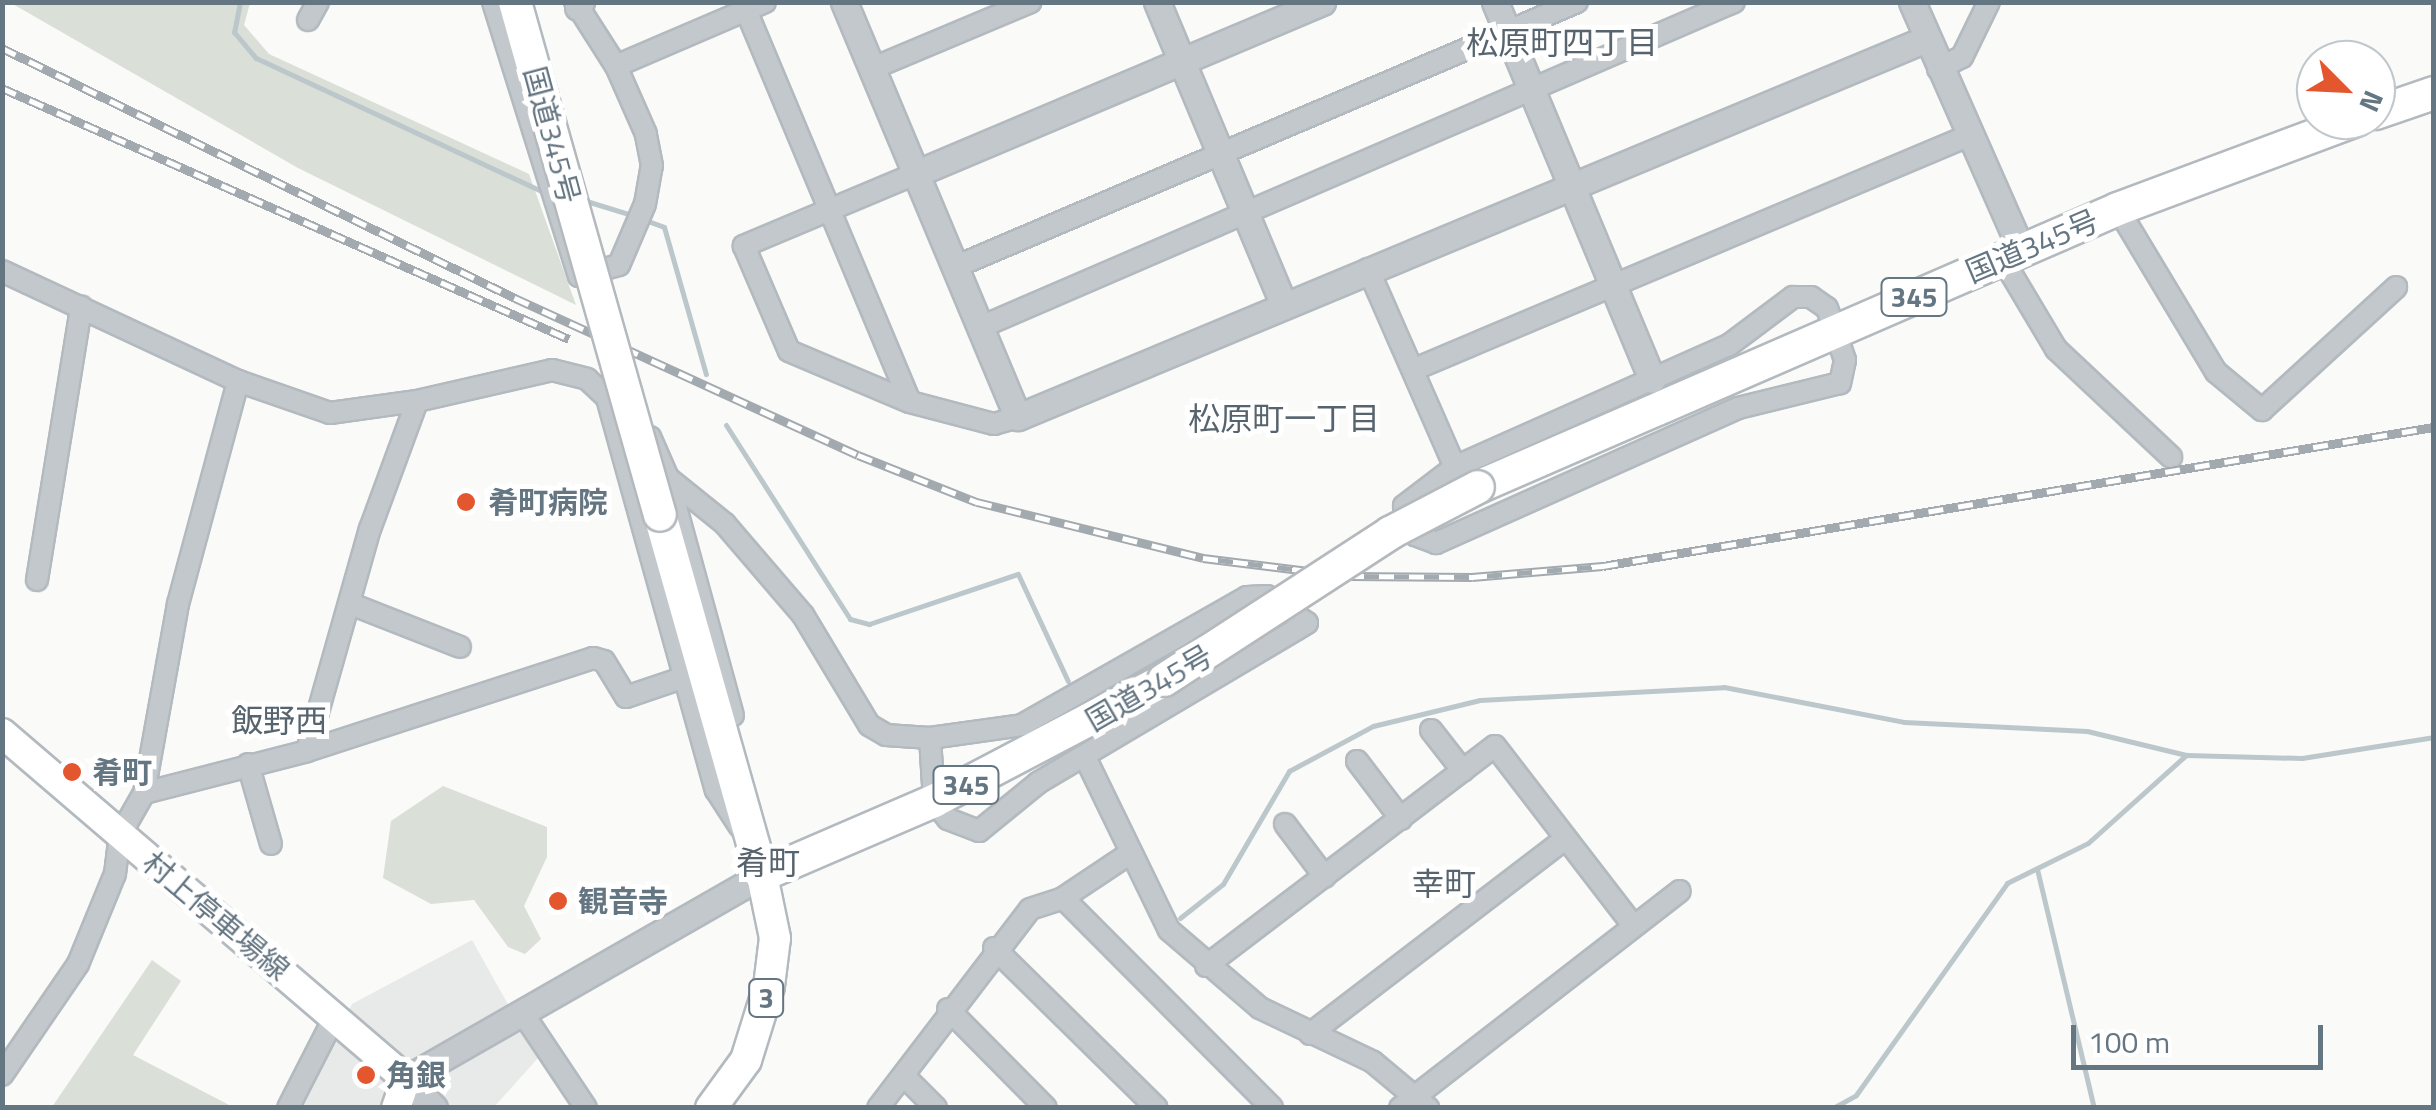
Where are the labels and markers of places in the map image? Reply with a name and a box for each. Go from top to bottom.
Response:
place label: 肴町病院 [488,484,608,520]
marker: 肴町病院 [453,489,479,515]
place label: 肴町 [92,754,152,790]
marker: 肴町 [61,761,83,783]
place label: 観音寺 [578,883,668,919]
marker: 観音寺 [547,890,569,912]
place label: 角銀 [386,1057,446,1093]
marker: 角銀 [355,1064,377,1086]

